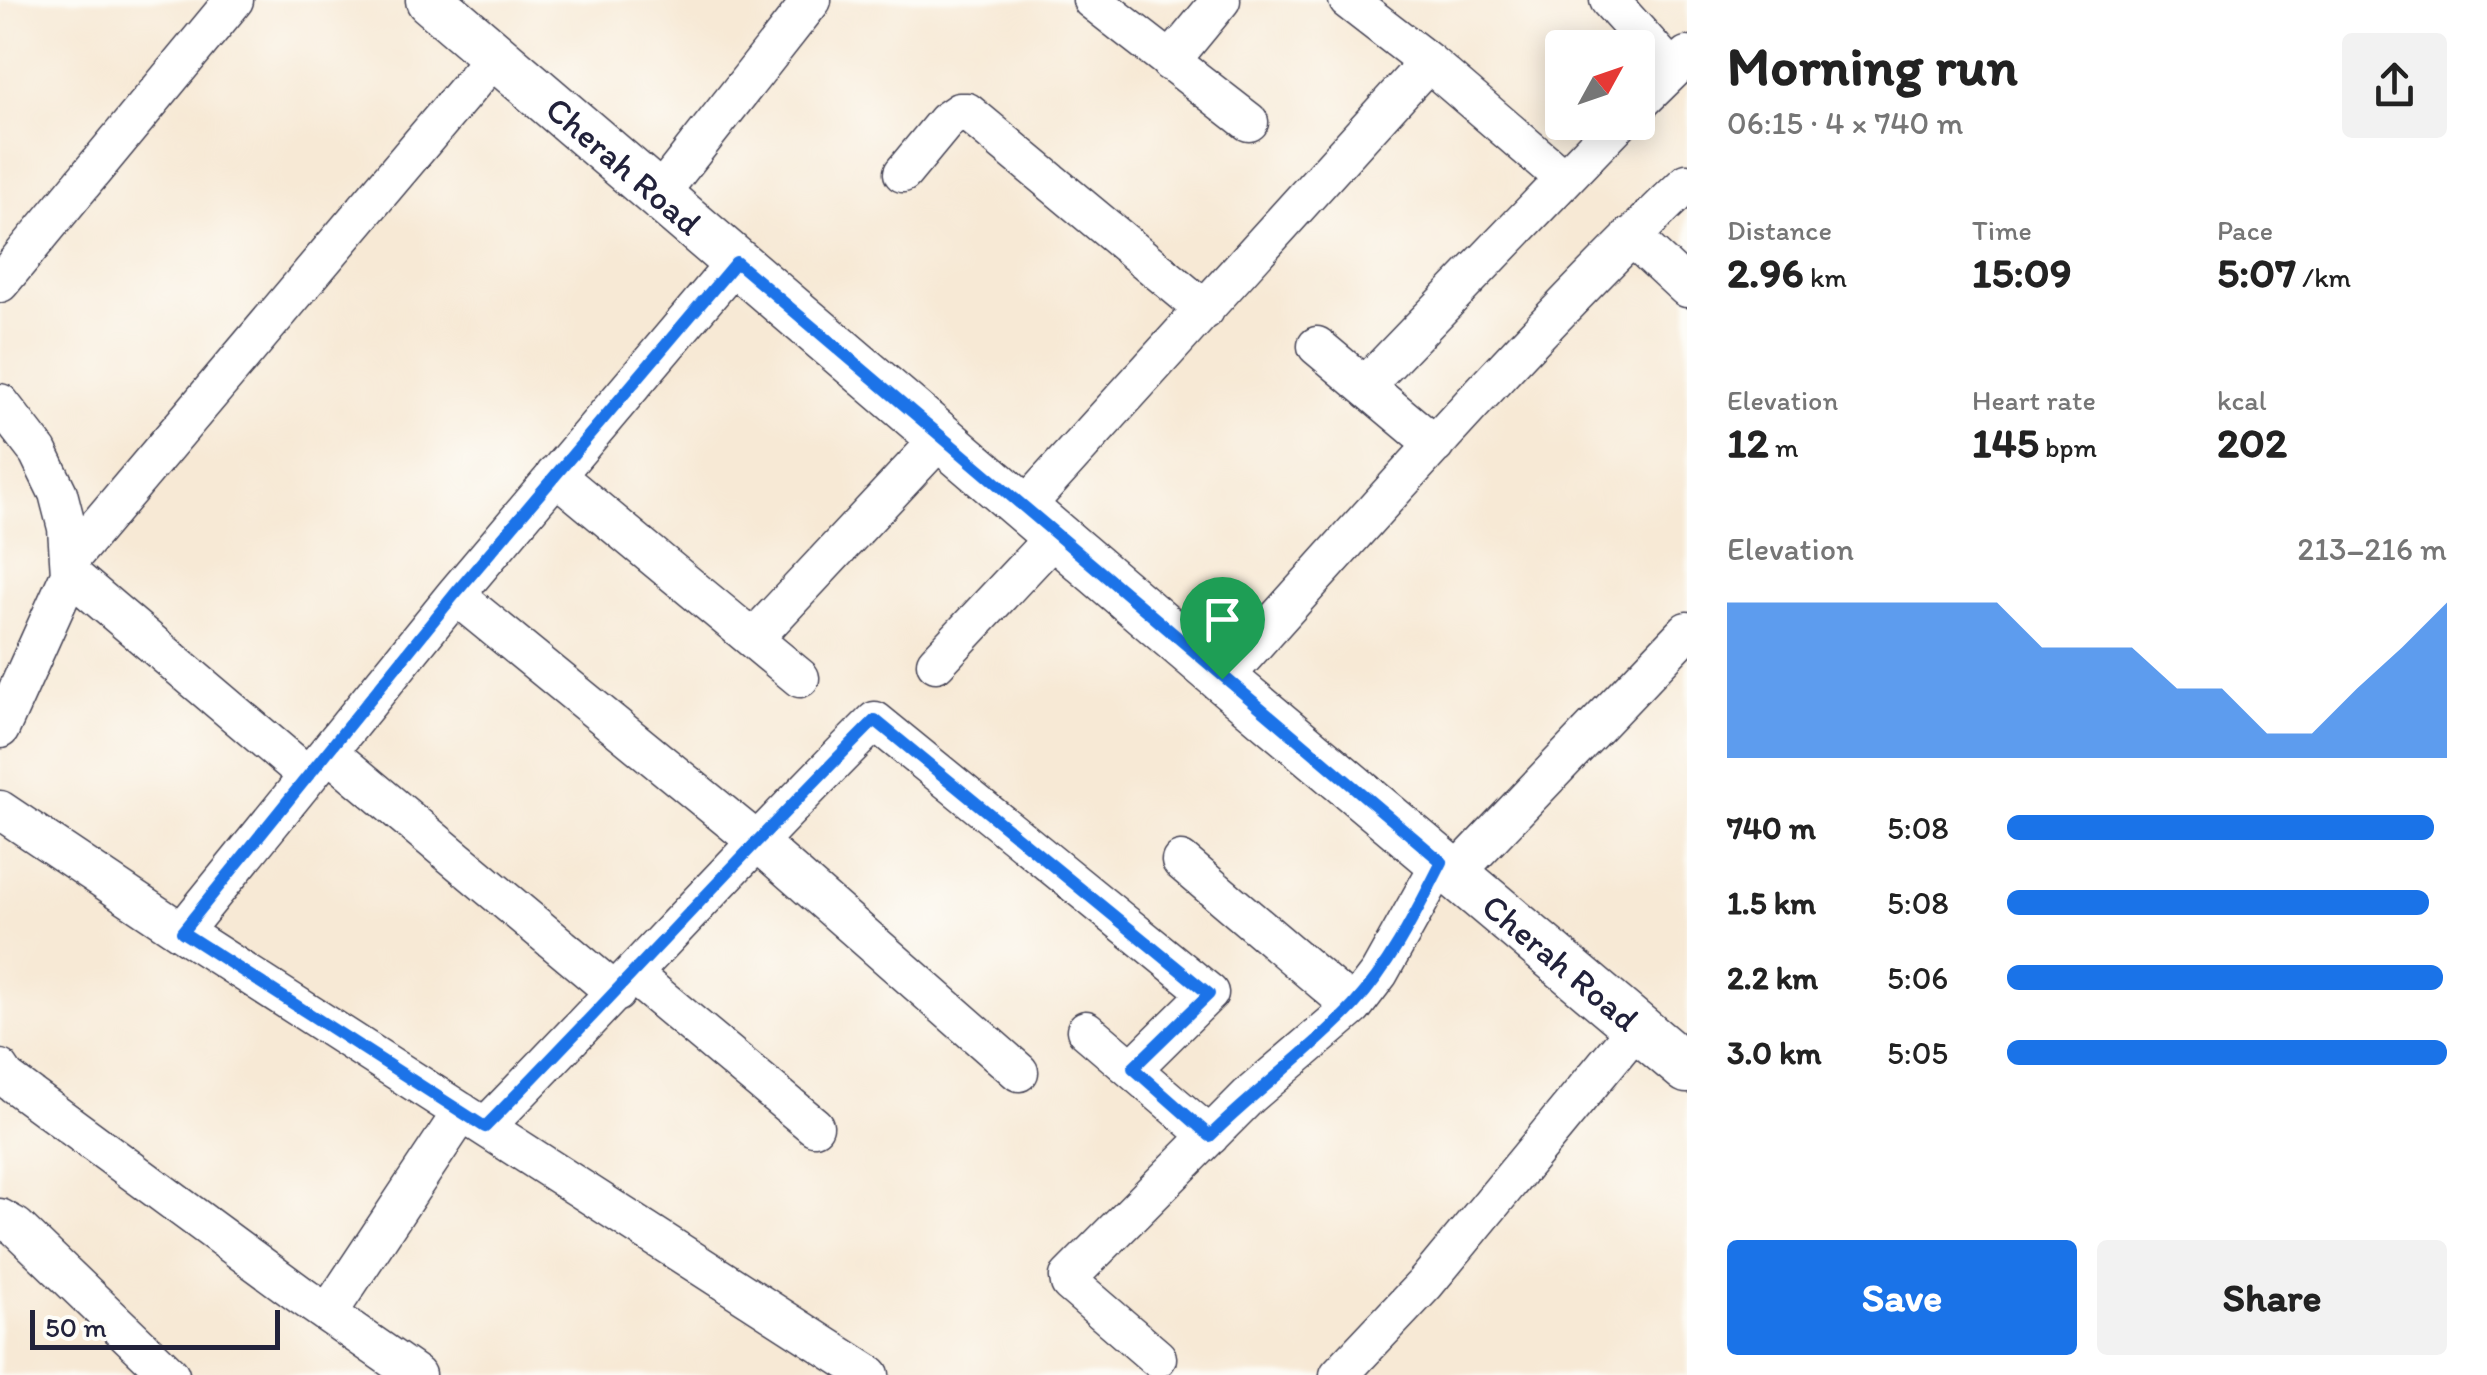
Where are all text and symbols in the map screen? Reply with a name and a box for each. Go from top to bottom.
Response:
north arrow [1545,30,1655,140]
map controls [1545,30,1655,140]
text: Morning run [1727,33,2018,99]
button: share [2342,33,2447,138]
street label: Cherah Road [537,88,710,244]
text: 06:15 · 4 × 740 m [1727,104,1963,142]
text: Distance [1727,213,1832,247]
text: Time [1972,213,2032,247]
text: Pace [2217,213,2273,247]
text: 2.96 [1727,247,1804,298]
text: 15:09 [1972,247,2072,298]
text: 5:07 [2217,247,2296,298]
text: km [1804,260,1847,294]
text: /km [2296,260,2351,294]
text: Elevation [1727,383,1838,417]
text: Heart rate [1972,383,2096,417]
text: kcal [2217,383,2267,417]
text: 12 [1727,417,1769,468]
text: 145 [1972,417,2039,468]
text: 202 [2217,417,2287,468]
text: m [1769,430,1798,464]
text: bpm [2039,430,2097,464]
text: Elevation [1727,530,1854,568]
text: 213–216 m [2297,530,2447,568]
pin [1180,577,1265,680]
icon: arrive [1195,592,1250,647]
text: 740 m [1727,809,1816,847]
text: 5:08 [1887,809,1949,847]
text: 1.5 km [1727,884,1816,922]
text: 5:08 [1887,884,1949,922]
street label: Cherah Road [1474,885,1647,1040]
text: 2.2 km [1727,959,1818,997]
text: 5:06 [1887,959,1948,997]
text: 3.0 km [1727,1034,1822,1072]
text: 5:05 [1887,1034,1948,1072]
button: Save [1727,1240,2077,1355]
button: Share [2097,1240,2447,1355]
scale bar [30,1305,280,1350]
text: 50 m [45,1310,107,1344]

